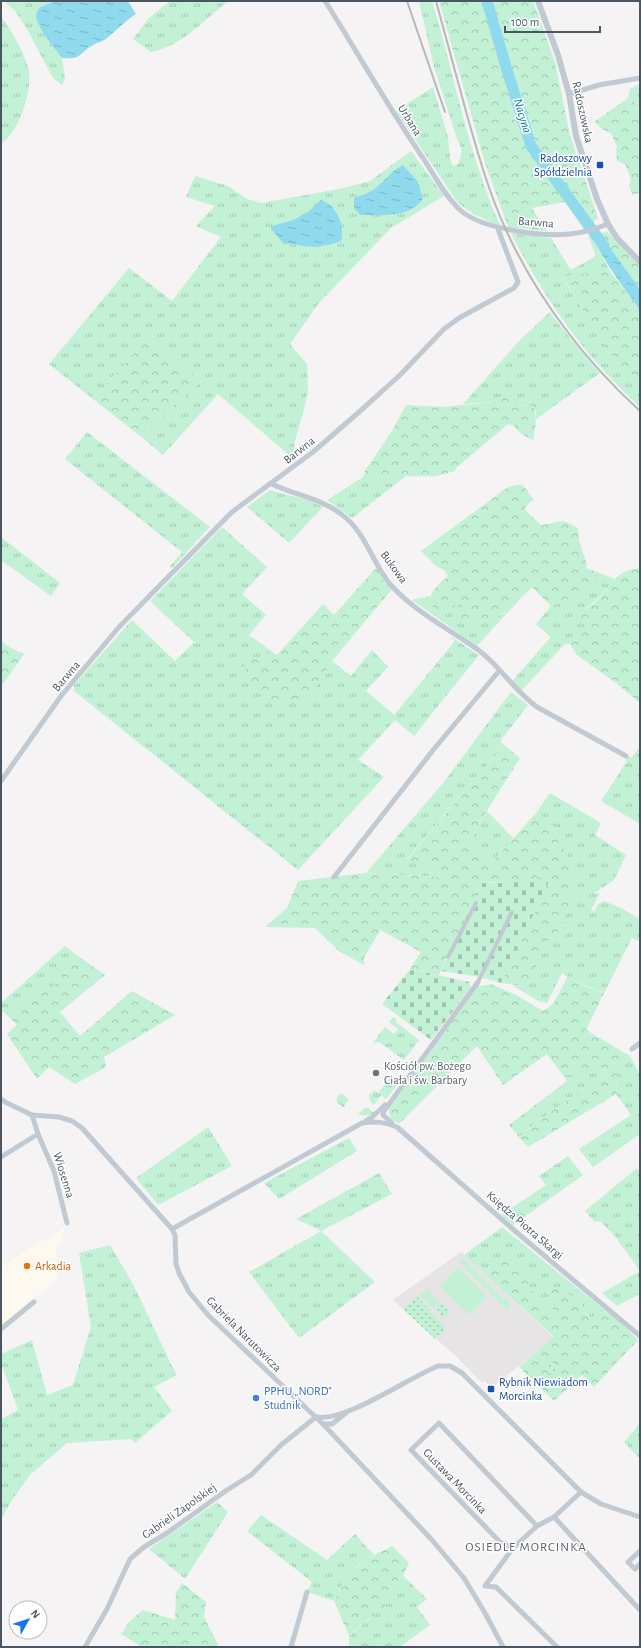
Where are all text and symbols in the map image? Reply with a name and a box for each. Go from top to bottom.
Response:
scale bar [505,8,600,34]
text: 100 m [511,16,539,28]
street label: Radoszowska [571,80,595,144]
water label: Nacyna [511,97,533,135]
street label: Urbana [396,102,424,138]
place label: Radoszowy Spółdzielnia [534,152,592,178]
marker: Radoszowy Spółdzielnia [595,160,605,170]
street label: Barwna [518,214,555,230]
street label: Barwna [281,434,317,466]
street label: Bukowa [378,549,410,586]
street label: Barwna [50,658,82,694]
place label: Kościół pw. Bożego Ciała i św. Barbary [384,1060,471,1087]
marker: Kościół pw. Bożego Ciała i św. Barbary [371,1068,381,1078]
street label: Wiosenna [51,1151,77,1200]
street label: Księdza Piotra Skargi [484,1189,566,1261]
place label: Arkadia [35,1260,72,1272]
marker: Arkadia [22,1261,32,1271]
street label: Gabriela Narutowicza [204,1294,284,1374]
place label: Rybnik Niewiadom Morcinka [499,1376,588,1402]
marker: Rybnik Niewiadom Morcinka [486,1384,496,1394]
place label: PPHU „NORD” Studnik [264,1385,332,1411]
marker: PPHU „NORD” Studnik [251,1393,261,1403]
street label: Gustawa Morcinka [421,1446,489,1516]
street label: Gabrieli Zapolskiej [140,1481,219,1542]
district label: OSIEDLE MORCINKA [465,1541,587,1554]
north arrow [8,1600,48,1640]
text: N [29,1608,42,1620]

